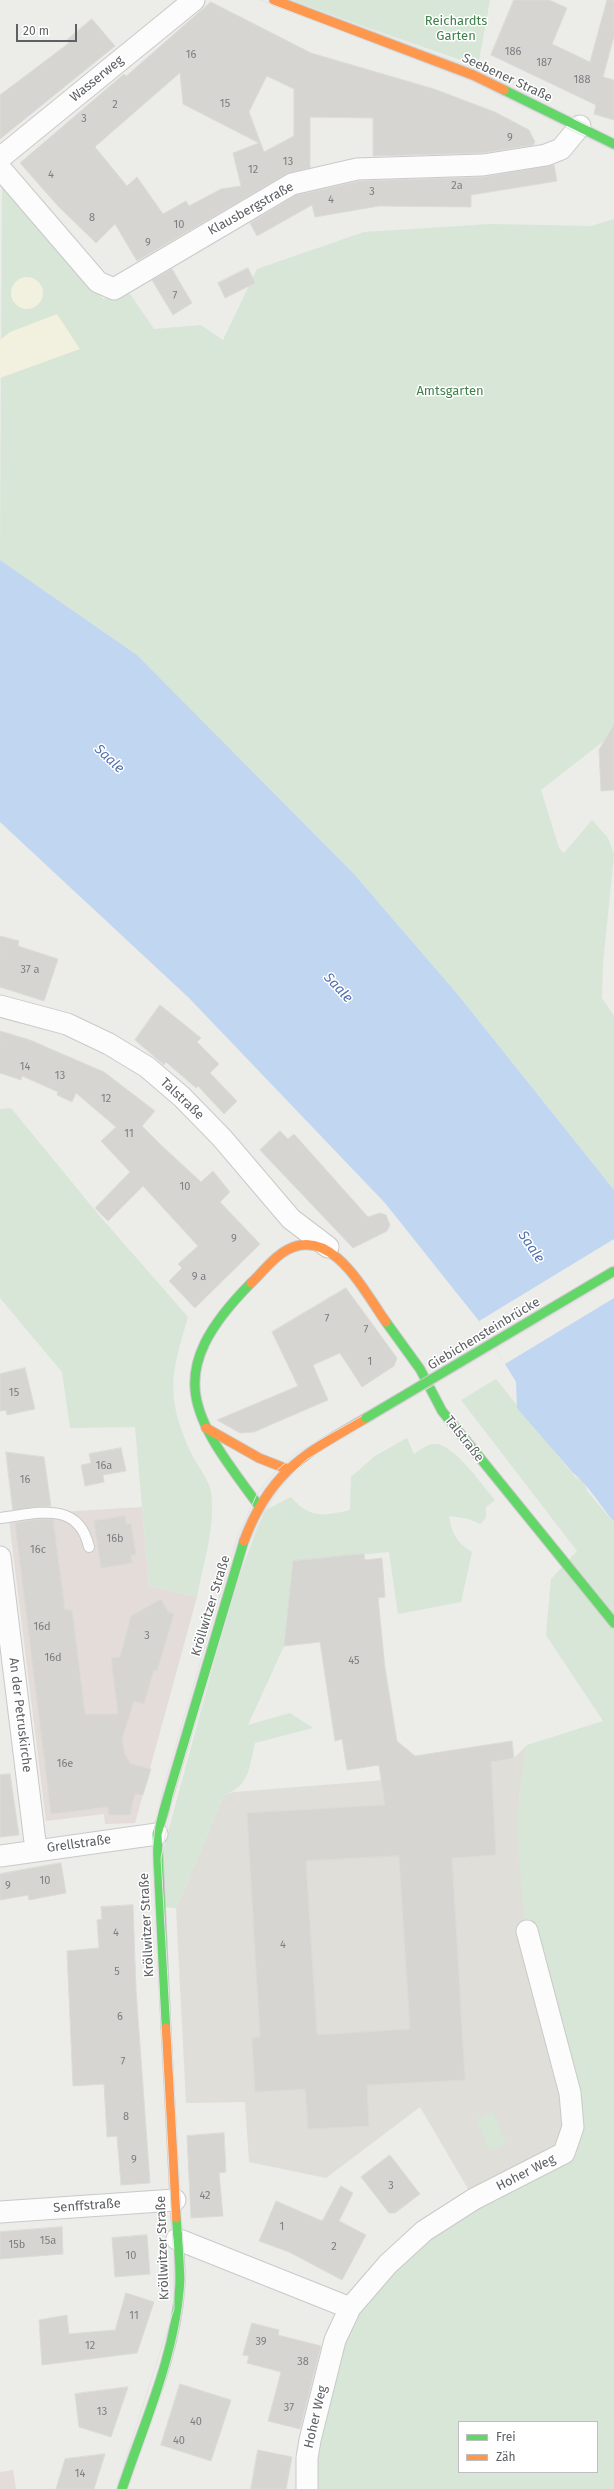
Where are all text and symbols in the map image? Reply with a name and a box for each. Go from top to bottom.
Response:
park label: Reichardts Garten [425,13,487,44]
scale bar [18,16,79,42]
text: 20 m [23,24,49,38]
house number: 186 [505,45,521,59]
house number: 16 [186,48,196,62]
street label: Seebener Straße [460,50,554,106]
street label: Wasserweg [67,53,127,105]
house number: 187 [536,56,552,70]
house number: 188 [574,73,590,87]
house number: 15 [220,97,230,111]
house number: 2 [112,98,118,112]
house number: 3 [81,112,87,126]
house number: 9 [507,131,513,145]
house number: 13 [283,155,293,169]
house number: 12 [248,163,258,177]
house number: 4 [48,168,54,182]
street label: Klausbergstraße [205,179,297,239]
house number: 2a [451,179,463,193]
house number: 3 [369,185,375,199]
house number: 4 [328,193,334,207]
house number: 8 [89,211,95,225]
house number: 10 [174,218,184,232]
house number: 9 [145,236,151,250]
house number: 7 [173,289,177,303]
park label: Amtsgarten [416,383,484,399]
water label: Saale [91,741,127,777]
house number: 37 a [20,963,40,977]
water label: Saale [320,970,356,1006]
house number: 14 [20,1060,30,1074]
house number: 13 [55,1069,65,1083]
street label: Talstraße [157,1075,207,1123]
house number: 12 [101,1092,111,1106]
house number: 11 [124,1127,134,1141]
house number: 10 [180,1180,190,1194]
water label: Saale [514,1228,548,1266]
house number: 9 [231,1232,237,1246]
house number: 9 a [192,1270,206,1284]
street label: Giebichensteinbrücke [425,1294,543,1374]
house number: 7 [325,1312,329,1326]
house number: 7 [364,1323,368,1337]
house number: 1 [368,1355,372,1369]
house number: 15 [9,1386,19,1400]
street label: Talstraße [441,1413,487,1465]
house number: 16a [96,1459,112,1473]
house number: 16 [20,1473,30,1487]
house number: 16b [106,1532,124,1546]
house number: 16c [30,1543,46,1557]
street label: Kröllwitzer Straße [188,1554,234,1658]
house number: 16d [33,1620,51,1634]
house number: 3 [144,1629,150,1643]
house number: 16d [44,1651,62,1665]
house number: 45 [348,1654,360,1668]
street label: An der Petruskirche [5,1657,35,1773]
house number: 16e [57,1757,73,1771]
street label: Grellstraße [46,1832,112,1856]
street label: Kröllwitzer Straße [136,1872,158,1978]
house number: 10 [40,1874,50,1888]
house number: 9 [5,1879,11,1893]
house number: 4 [113,1926,119,1940]
house number: 4 [280,1938,286,1952]
house number: 5 [114,1965,120,1979]
house number: 6 [117,2010,123,2024]
house number: 7 [121,2055,125,2069]
house number: 8 [123,2110,129,2124]
street label: Hoher Weg [494,2152,558,2194]
house number: 9 [131,2153,137,2167]
house number: 3 [388,2179,394,2193]
house number: 42 [199,2189,211,2203]
street label: Kröllwitzer Straße [153,2195,173,2301]
street label: Senffstraße [53,2196,121,2216]
house number: 1 [280,2220,284,2234]
house number: 15a [40,2234,56,2248]
house number: 15b [9,2238,25,2252]
house number: 2 [331,2240,337,2254]
house number: 10 [126,2249,136,2263]
house number: 11 [129,2309,139,2323]
house number: 39 [255,2335,267,2349]
house number: 12 [85,2339,95,2353]
house number: 38 [297,2355,309,2369]
street label: Hoher Weg [301,2384,331,2450]
house number: 37 [284,2401,294,2415]
house number: 13 [97,2405,107,2419]
house number: 40 [190,2415,202,2429]
legend [458,2421,598,2473]
text: Frei [496,2430,516,2444]
house number: 40 [173,2434,185,2448]
text: Zäh [496,2450,516,2464]
house number: 14 [75,2467,85,2481]

